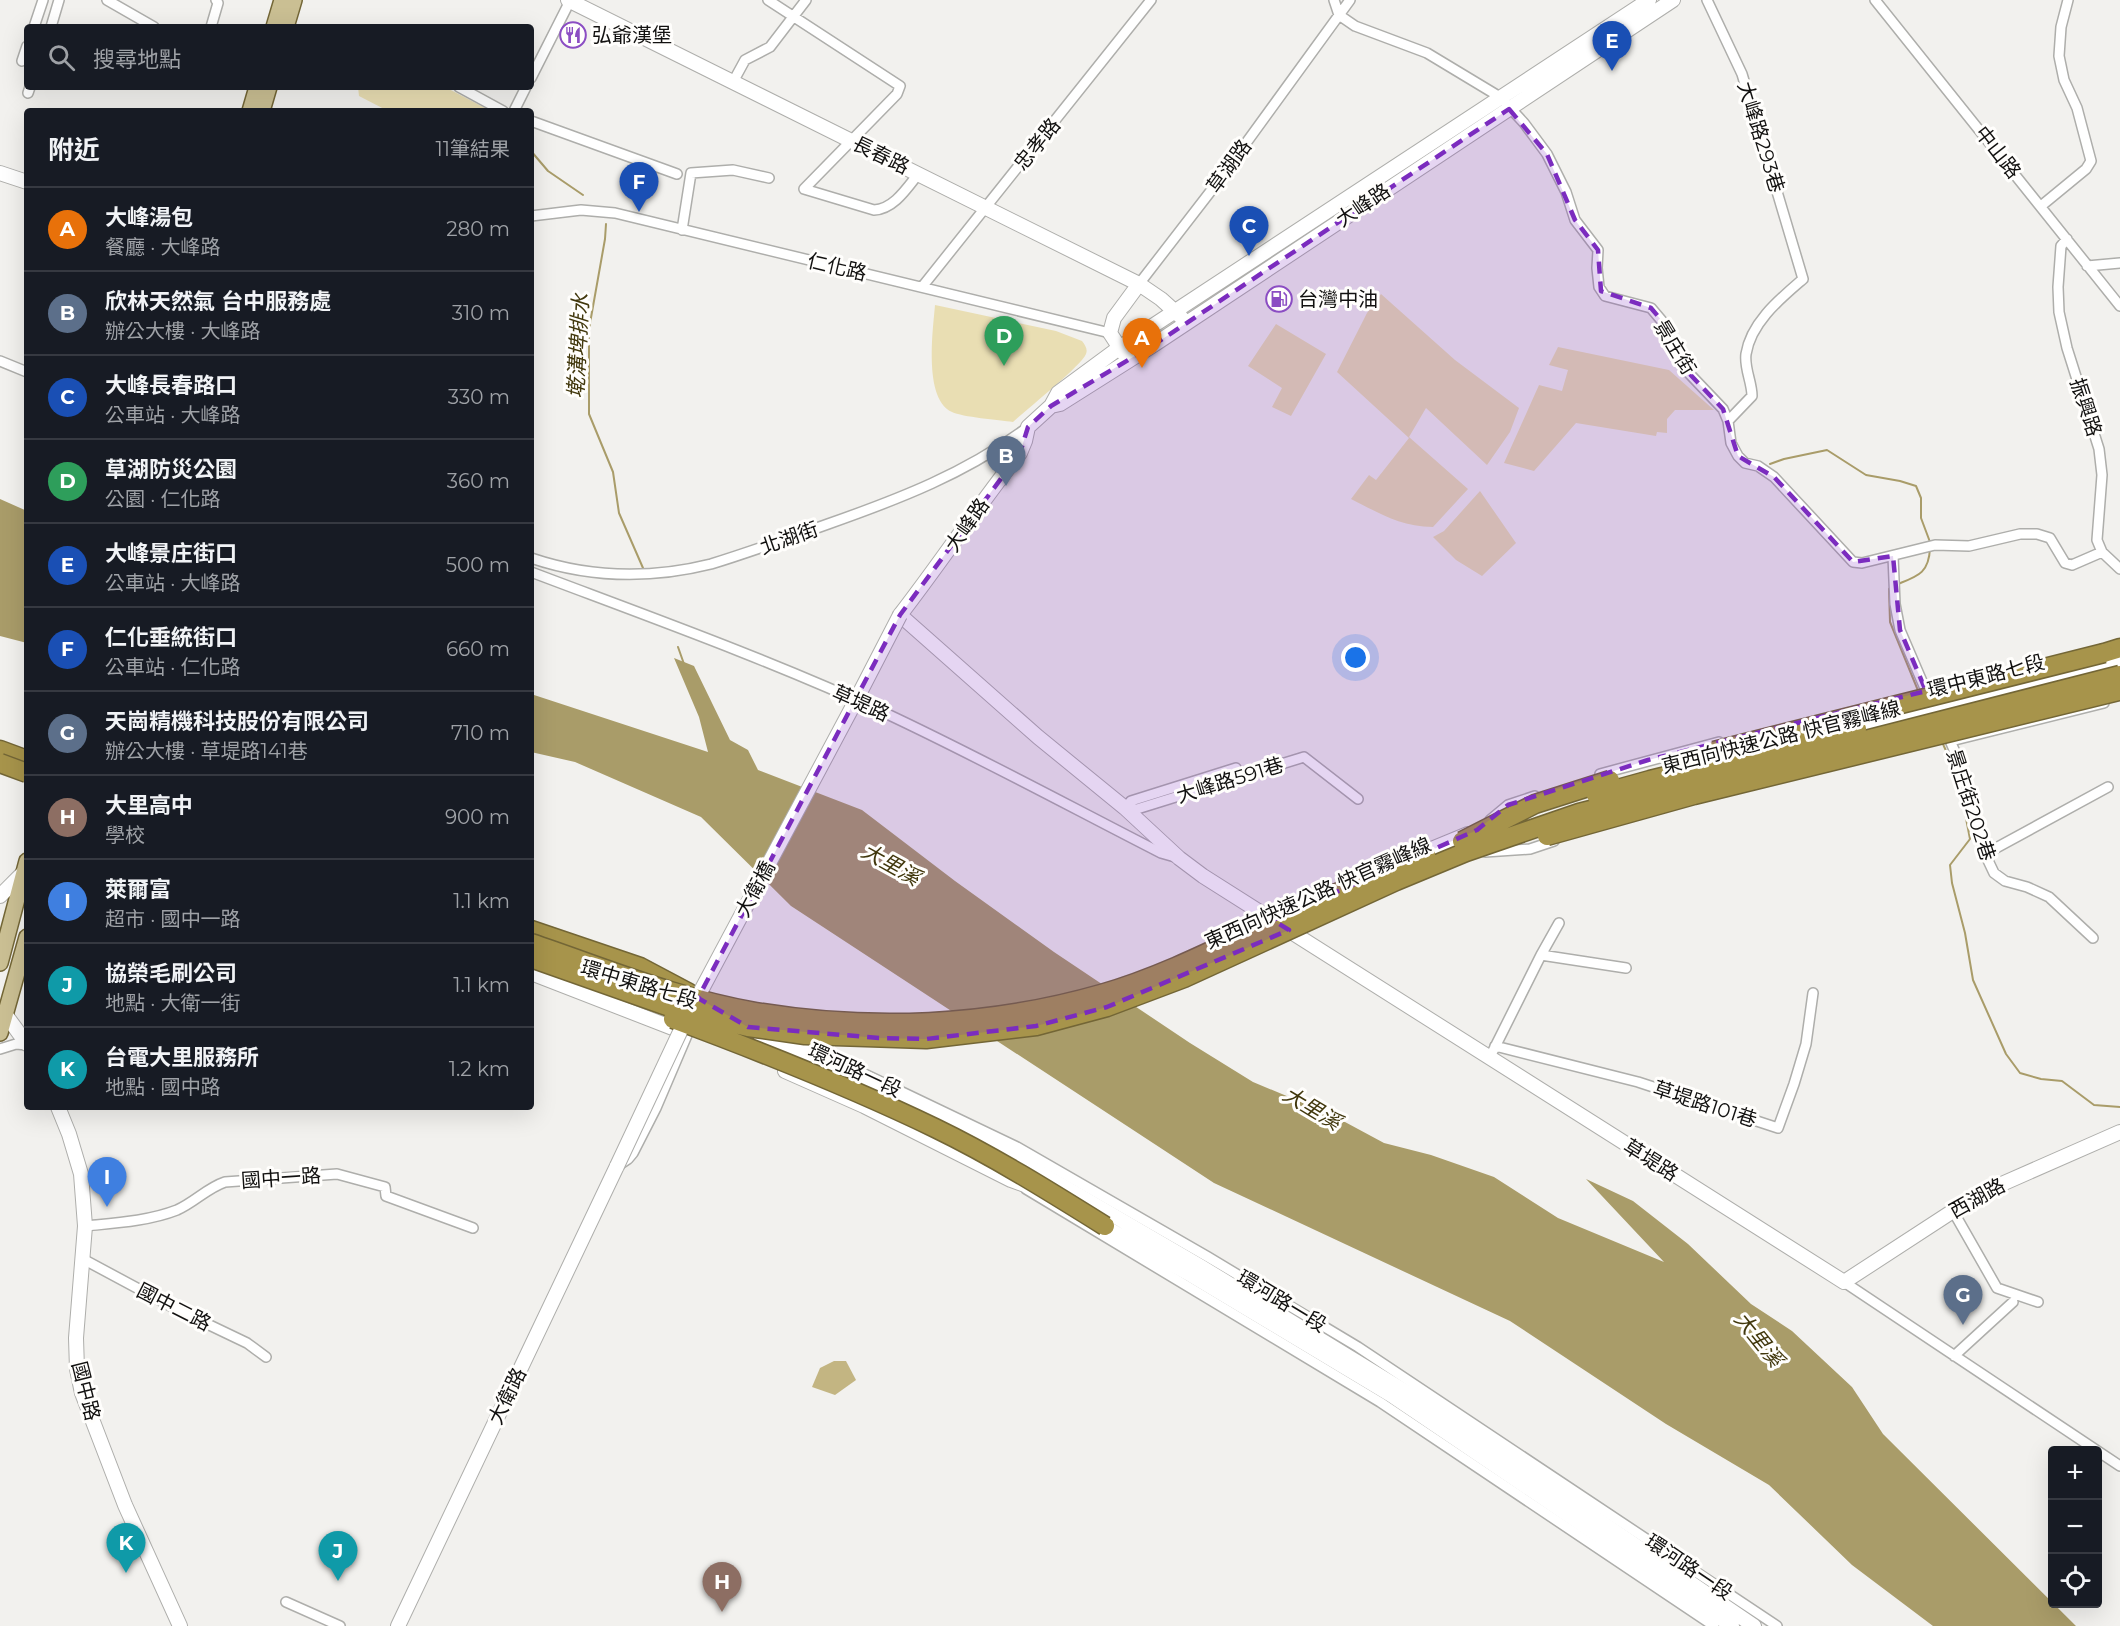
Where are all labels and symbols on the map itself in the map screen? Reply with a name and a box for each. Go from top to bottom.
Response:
restaurant icon: 弘爺漢堡 [558,20,588,50]
pin: E [1592,22,1632,71]
place label: 弘爺漢堡 [592,23,672,47]
street label: 大峰路293巷 [1733,79,1789,195]
street label: 忠孝路 [1009,113,1065,175]
street label: 中山路 [1970,121,2026,183]
street label: 長春路 [849,131,913,179]
street label: 草湖路 [1202,135,1256,197]
pin: F [620,162,658,212]
street label: 大峰路 [1331,178,1395,232]
pin: C [1230,206,1268,256]
street label: 仁化路 [805,249,869,285]
fuel station icon: 台灣中油 [1264,284,1294,314]
place label: 台灣中油 [1298,287,1378,311]
water label: 墘溝埤排水 [563,292,593,399]
street label: 景庄街 [1649,315,1701,379]
pin: D [984,316,1024,366]
pin: A [1122,318,1162,368]
street label: 振興路 [2065,375,2107,439]
pin: B [986,436,1026,486]
street label: 大峰路 [940,494,994,556]
street label: 北湖街 [757,517,821,559]
your location [1341,643,1370,672]
street label: 環中東路七段 [1925,650,2047,702]
street label: 草堤路 [829,680,893,726]
street label: 東西向快速公路 快官霧峰線 [1659,696,1903,778]
street label: 景庄街202巷 [1942,746,2000,864]
street label: 大峰路591巷 [1174,752,1286,808]
street label: 東西向快速公路 快官霧峰線 [1201,832,1435,954]
water label: 大里溪 [857,838,927,892]
street label: 大衛橋 [730,857,780,921]
street label: 環中東路七段 [578,955,700,1013]
street label: 環河路一段 [805,1038,905,1102]
street label: 草堤路101巷 [1650,1076,1760,1132]
water label: 大里溪 [1279,1081,1348,1136]
street label: 草堤路 [1619,1134,1683,1186]
pin: I [88,1158,126,1207]
street label: 國中一路 [240,1163,322,1193]
street label: 西湖路 [1945,1173,2009,1223]
street label: 環河路一段 [1233,1265,1331,1337]
pin: G [1944,1276,1982,1325]
street label: 國中二路 [133,1278,215,1336]
water label: 大里溪 [1729,1307,1790,1374]
street label: 國中路 [67,1359,105,1423]
street label: 大衛路 [483,1364,531,1428]
pin: K [106,1524,146,1573]
street label: 環河路一段 [1641,1529,1737,1605]
pin: J [318,1532,358,1581]
pin: H [702,1562,742,1612]

